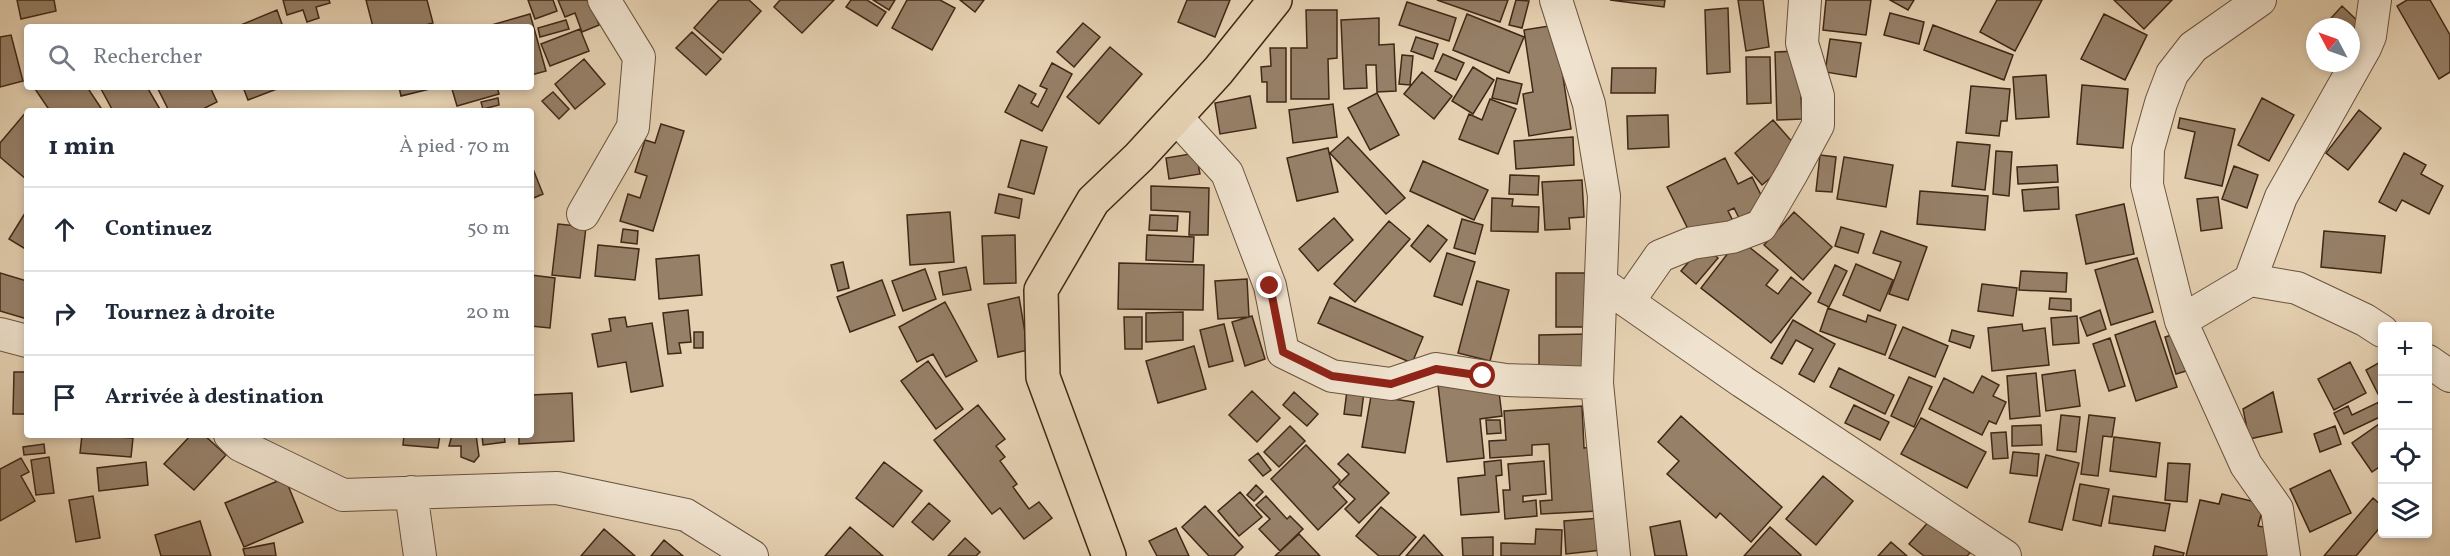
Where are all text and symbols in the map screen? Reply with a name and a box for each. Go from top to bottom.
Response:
north arrow [2306,18,2360,72]
search box [24,24,534,90]
icon: search [45,41,78,74]
text: Rechercher [93,42,202,73]
text: 1 min [48,129,115,165]
text: À pied · 70 m [399,133,510,161]
icon: ahead [48,213,81,246]
text: Continuez [105,214,212,245]
text: 50 m [467,215,510,243]
route end [1256,272,1282,298]
icon: right [48,297,81,330]
text: Tournez à droite [105,298,275,329]
text: 20 m [466,299,510,327]
map controls [2378,322,2432,538]
button: + [2378,322,2432,376]
route start [1469,362,1495,388]
button: − [2378,376,2432,430]
icon: arrive [48,381,81,414]
text: Arrivée à destination [105,382,324,413]
button: locate [2378,430,2432,484]
button: layers [2378,484,2432,538]

